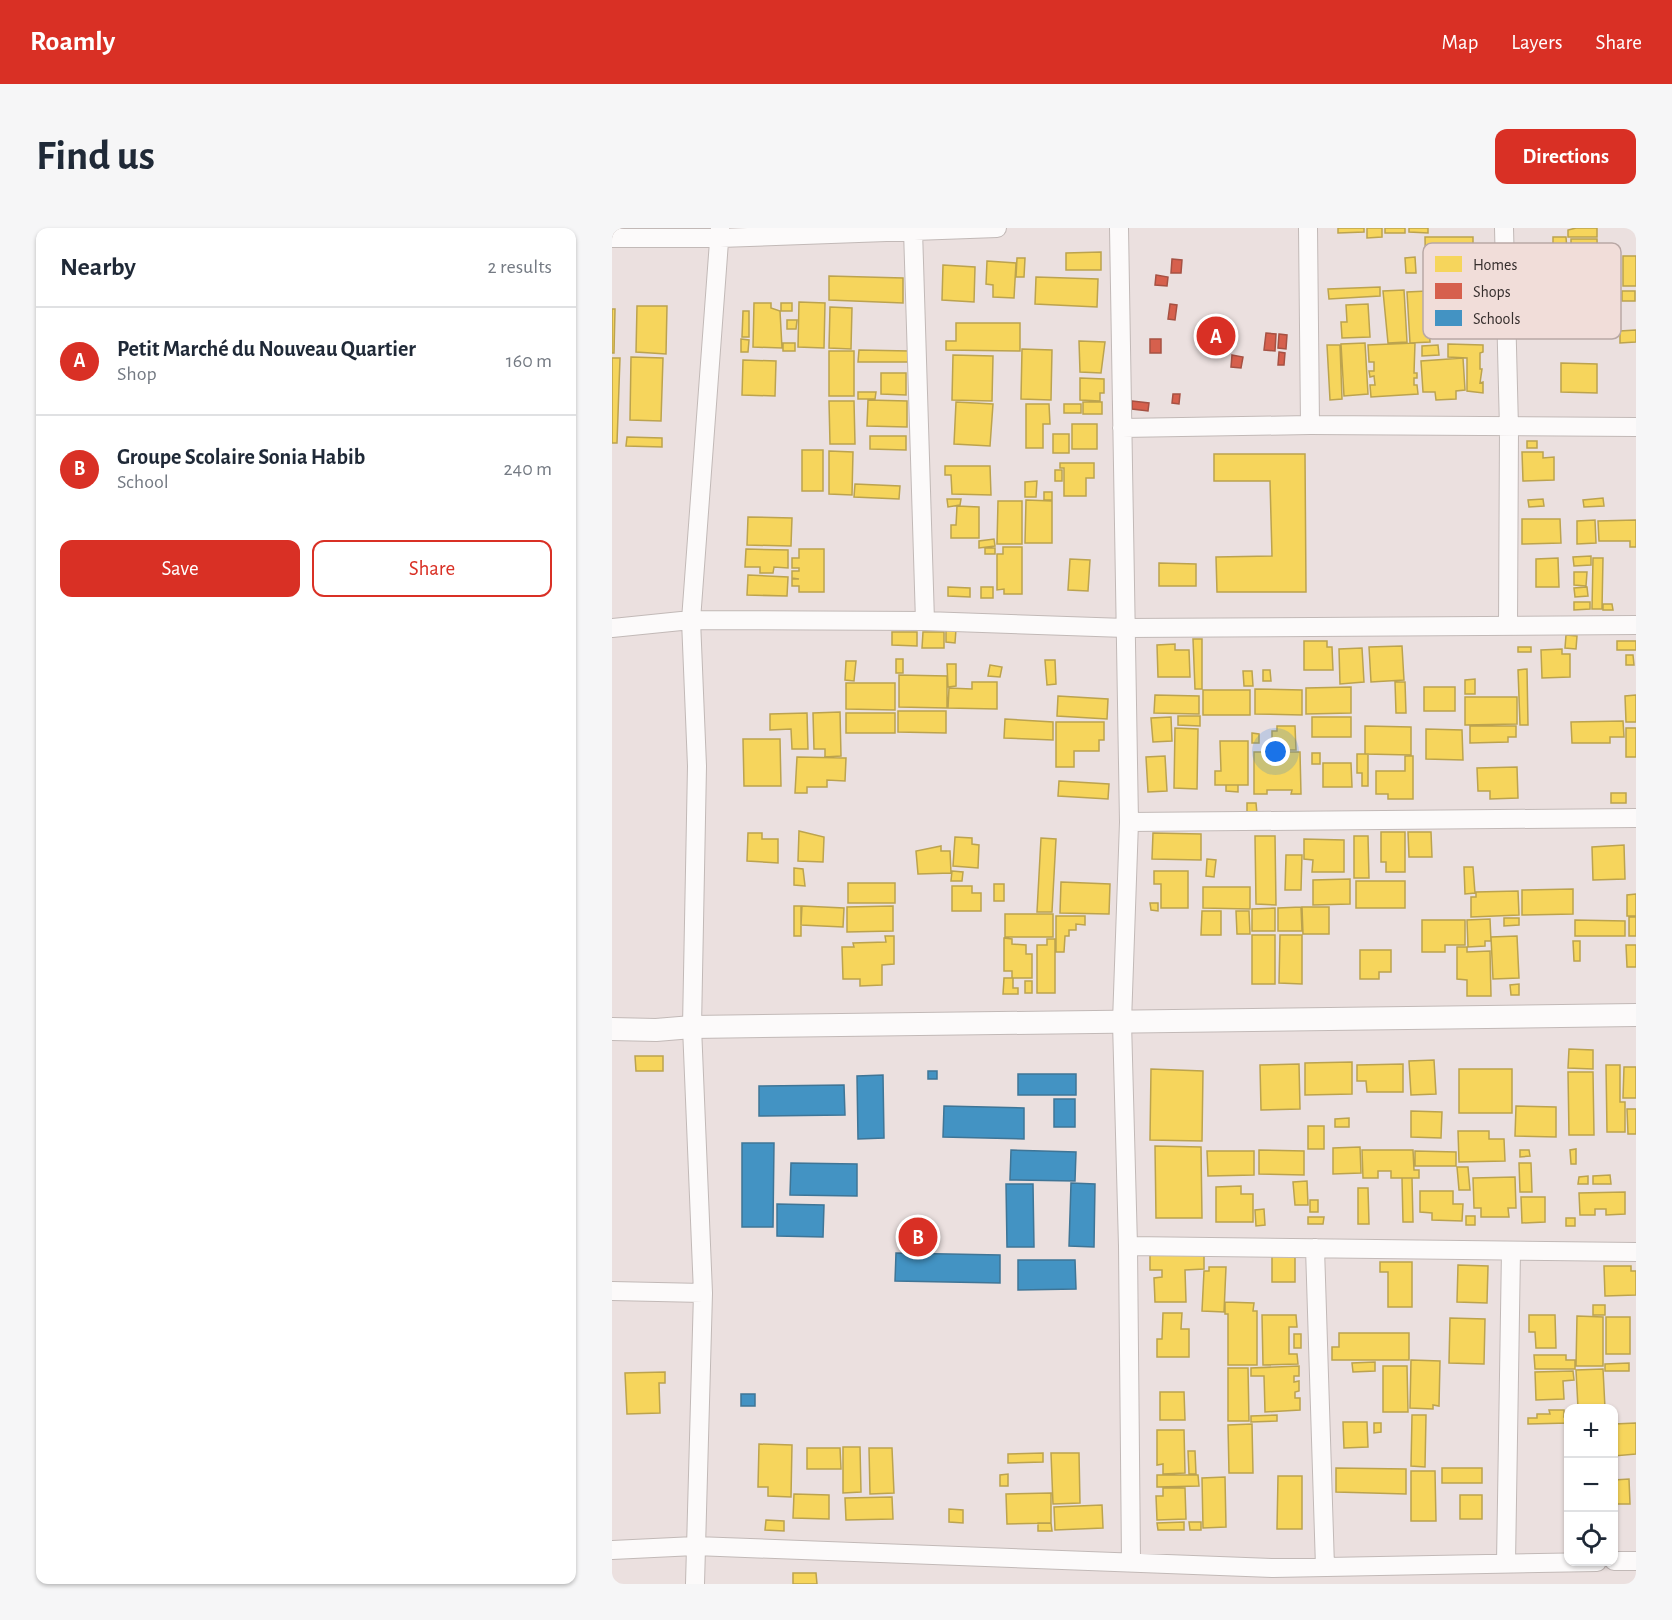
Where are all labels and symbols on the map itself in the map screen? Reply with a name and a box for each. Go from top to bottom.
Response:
legend [1423,243,1621,339]
text: Homes [1473,257,1517,273]
text: Shops [1473,284,1511,300]
text: Schools [1473,311,1520,327]
pin: A [1196,314,1236,358]
your location [1261,737,1290,766]
pin: B [898,1214,938,1260]

